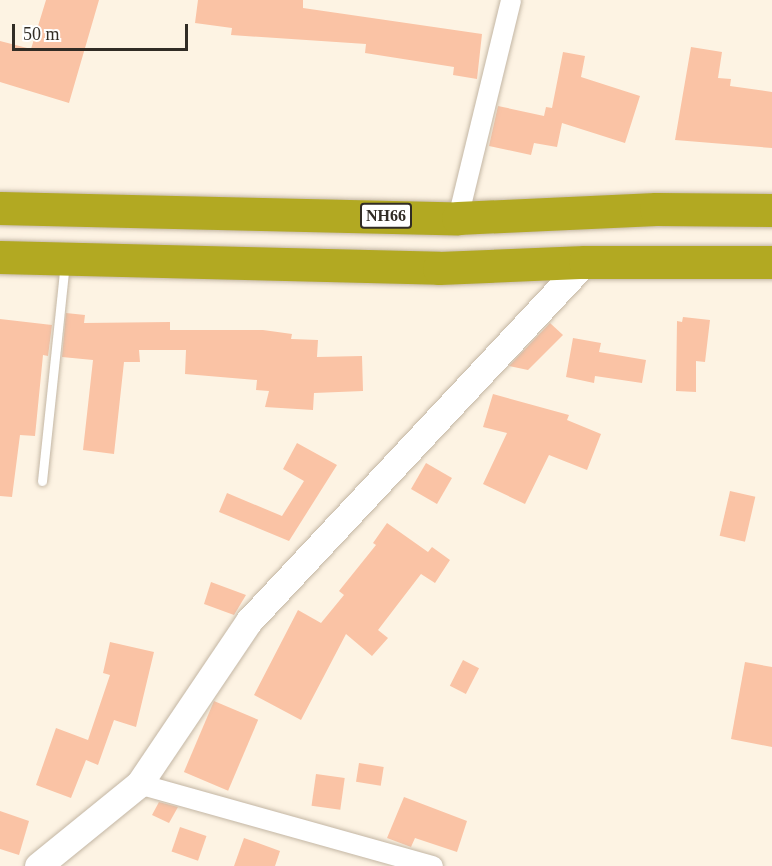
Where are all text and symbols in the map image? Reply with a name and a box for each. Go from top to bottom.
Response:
scale bar [15,12,190,50]
text: 50 m [23,24,60,44]
road number: NH66 [359,203,413,229]

